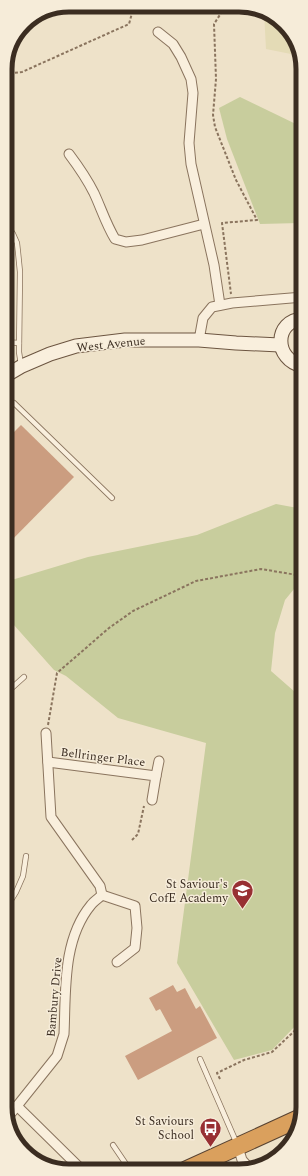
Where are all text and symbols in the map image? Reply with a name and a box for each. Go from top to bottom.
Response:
street label: West Avenue [76,331,147,358]
street label: Bellringer Place [60,743,146,772]
place label: St Saviour's CofE Academy [149,875,229,908]
school or university icon: St Saviour's CofE Academy [230,878,256,911]
street label: Bambury Drive [42,956,67,1038]
place label: St Saviours School [135,1112,194,1145]
bus stop icon: St Saviours School [197,1115,223,1148]

